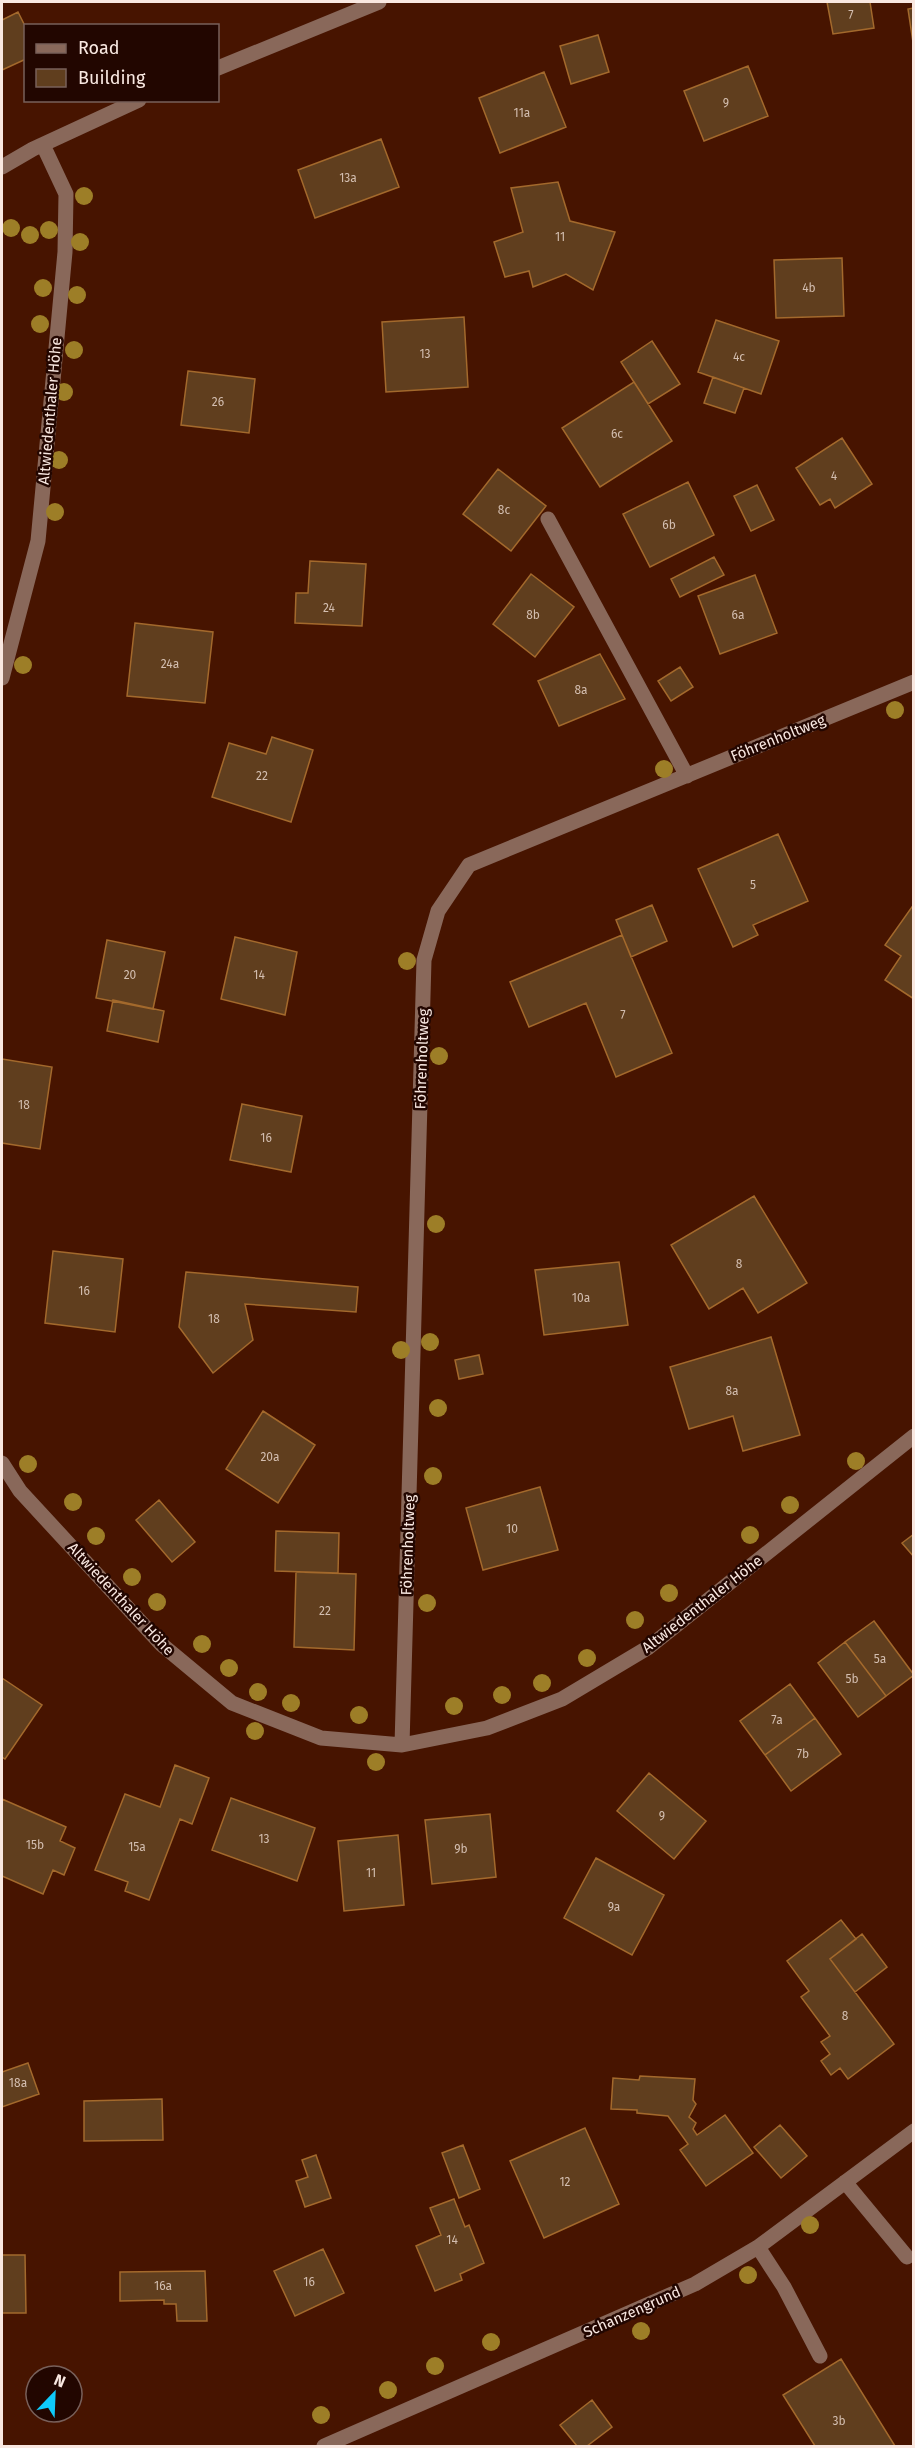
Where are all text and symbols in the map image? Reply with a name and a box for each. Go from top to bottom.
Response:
house number: 7 [848,8,854,22]
legend [24,24,219,102]
text: Road [78,37,120,59]
text: Building [78,67,146,89]
house number: 9 [723,96,729,110]
house number: 11a [514,106,530,120]
house number: 13a [339,171,357,185]
house number: 11 [555,230,565,244]
house number: 4b [802,281,816,295]
street label: Altwiedenthaler Höhe [35,337,65,485]
house number: 13 [419,347,431,361]
house number: 4c [733,350,745,364]
house number: 26 [212,395,224,409]
house number: 6c [611,427,623,441]
house number: 4 [831,469,838,483]
house number: 8c [498,503,510,517]
house number: 6b [662,518,676,532]
house number: 24 [323,601,336,615]
house number: 8b [526,608,540,622]
house number: 6a [732,608,744,622]
house number: 24a [161,657,179,671]
house number: 8a [574,683,588,697]
street label: Föhrenholtweg [728,711,828,765]
house number: 22 [256,769,268,783]
house number: 5 [750,878,756,892]
house number: 20 [124,968,137,982]
house number: 14 [253,968,265,982]
street label: Föhrenholtweg [411,1008,433,1110]
house number: 7 [620,1008,626,1022]
house number: 18 [18,1098,30,1112]
house number: 16 [260,1131,272,1145]
house number: 8 [736,1257,743,1271]
house number: 16 [78,1284,90,1298]
house number: 10a [572,1291,590,1305]
house number: 18 [208,1312,220,1326]
house number: 8a [725,1384,739,1398]
house number: 20a [260,1450,280,1464]
street label: Föhrenholtweg [397,1494,419,1596]
house number: 10 [506,1522,518,1536]
street label: Altwiedenthaler Höhe [64,1539,178,1659]
street label: Altwiedenthaler Höhe [638,1551,766,1657]
house number: 22 [319,1604,331,1618]
house number: 5a [874,1652,886,1666]
house number: 5b [845,1672,859,1686]
house number: 7a [771,1713,783,1727]
house number: 7b [797,1747,809,1761]
house number: 9 [659,1809,665,1823]
house number: 13 [258,1832,270,1846]
house number: 15b [26,1838,44,1852]
house number: 15a [128,1840,146,1854]
house number: 9b [454,1842,468,1856]
house number: 11 [366,1866,376,1880]
house number: 9a [608,1900,620,1914]
house number: 8 [842,2009,849,2023]
house number: 18a [9,2076,27,2090]
house number: 12 [559,2175,571,2189]
house number: 14 [446,2233,458,2247]
house number: 16 [303,2275,315,2289]
house number: 16a [154,2279,172,2293]
street label: Schanzengrund [581,2283,683,2341]
north arrow [24,2364,84,2424]
text: N [51,2370,68,2391]
house number: 3b [832,2414,846,2428]

